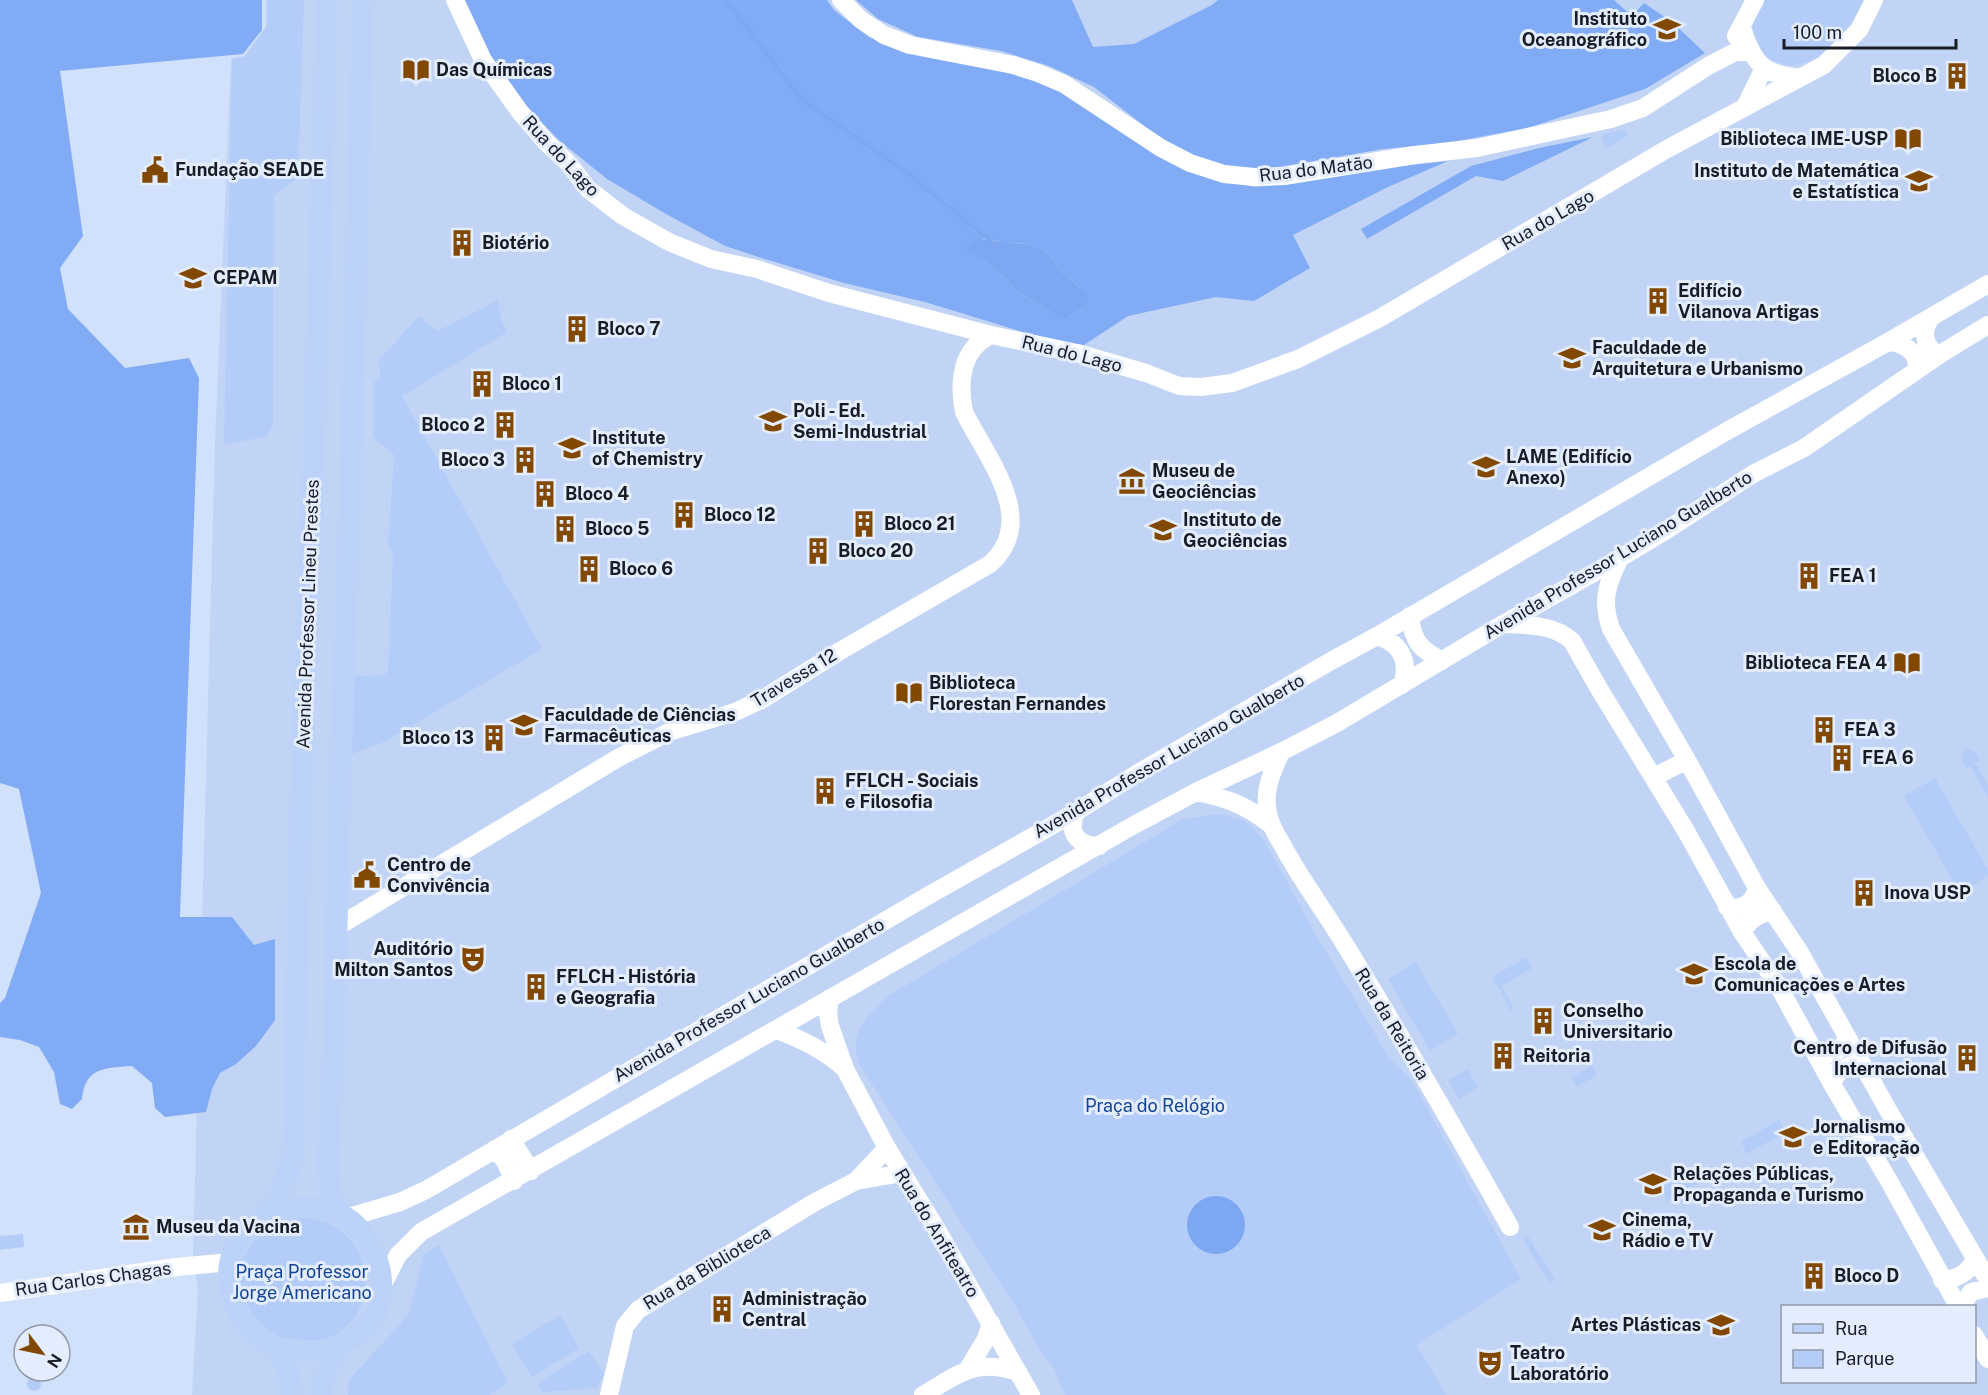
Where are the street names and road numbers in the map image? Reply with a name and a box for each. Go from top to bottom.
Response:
street label: Rua do Lago [519,111,604,200]
street label: Rua do Matão [1258,151,1374,186]
street label: Rua do Lago [1498,185,1598,254]
street label: Rua do Lago [1020,331,1125,376]
street label: Avenida Professor Luciano Gualberto [1480,466,1756,643]
street label: Avenida Professor Lineu Prestes [292,479,323,749]
street label: Travessa 12 [747,644,840,711]
street label: Avenida Professor Luciano Gualberto [1030,669,1308,842]
street label: Avenida Professor Luciano Gualberto [610,913,888,1086]
street label: Rua da Reitoria [1351,964,1434,1083]
street label: Rua do Anfiteatro [891,1165,984,1301]
street label: Rua da Biblioteca [639,1221,774,1314]
street label: Rua Carlos Chagas [14,1257,172,1300]

